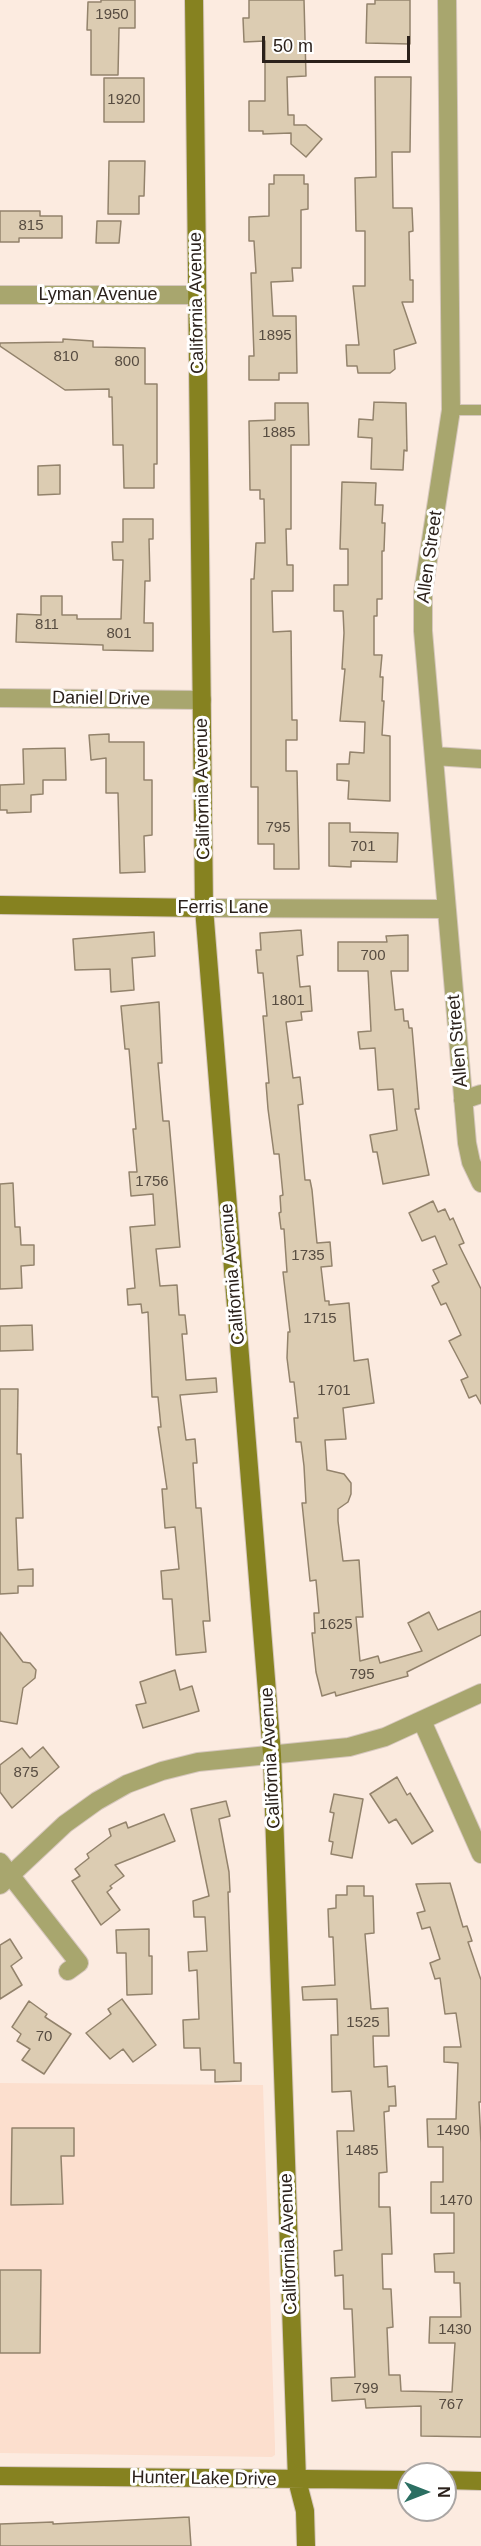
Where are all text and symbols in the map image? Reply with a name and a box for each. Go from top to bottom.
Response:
house number: 1950 [95,6,129,24]
scale bar [265,24,414,62]
text: 50 m [273,36,313,56]
house number: 1920 [107,91,141,109]
house number: 815 [18,217,44,235]
street label: California Avenue [185,232,209,374]
street label: Lyman Avenue [38,284,158,306]
house number: 1895 [258,327,292,345]
house number: 810 [53,348,79,366]
house number: 800 [114,353,140,371]
house number: 1885 [262,424,296,442]
street label: Allen Street [413,509,447,605]
house number: 811 [35,616,59,634]
house number: 801 [106,625,132,643]
street label: Daniel Drive [52,687,150,711]
street label: California Avenue [191,718,215,860]
house number: 795 [265,819,291,837]
house number: 701 [350,838,376,856]
street label: Ferris Lane [177,897,269,919]
house number: 700 [360,947,386,965]
house number: 1801 [271,992,305,1010]
street label: Allen Street [443,994,473,1088]
house number: 1756 [135,1173,169,1191]
street label: California Avenue [216,1202,250,1346]
house number: 1735 [291,1247,325,1265]
house number: 1715 [303,1310,337,1328]
house number: 1701 [317,1382,351,1400]
house number: 1625 [319,1616,353,1634]
house number: 795 [349,1666,375,1684]
street label: California Avenue [257,1687,285,1829]
house number: 875 [13,1764,39,1782]
house number: 1525 [346,2014,380,2032]
house number: 70 [36,2028,52,2046]
house number: 1490 [436,2122,470,2140]
house number: 1485 [345,2142,379,2160]
street label: California Avenue [276,2173,302,2315]
house number: 1470 [439,2192,473,2210]
house number: 1430 [438,2321,472,2339]
house number: 799 [353,2380,379,2398]
house number: 767 [438,2396,464,2414]
north arrow [397,2462,457,2522]
street label: Hunter Lake Drive [131,2467,277,2491]
text: N [435,2486,452,2498]

